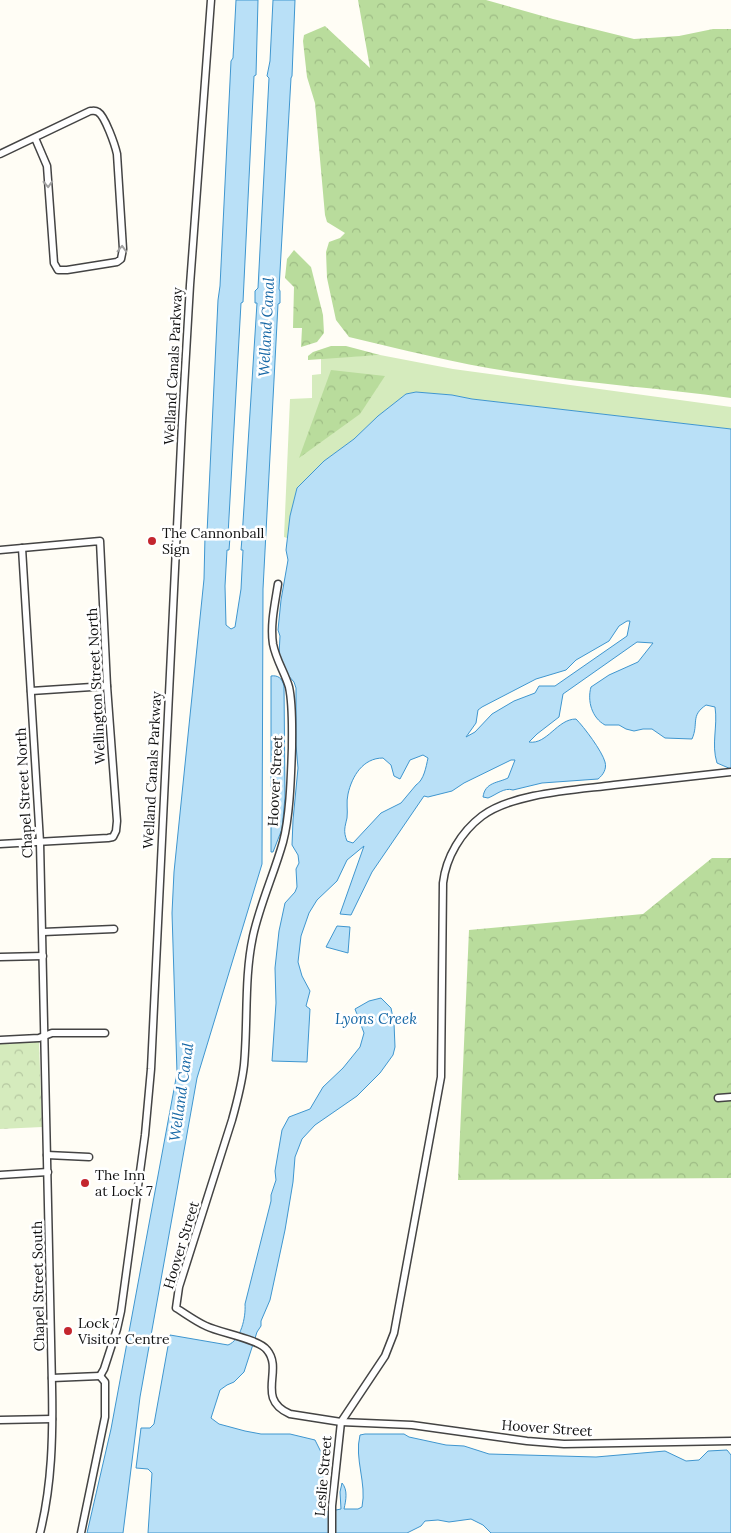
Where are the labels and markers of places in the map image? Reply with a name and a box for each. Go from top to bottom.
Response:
place label: The Cannonball Sign [162,524,264,558]
marker: The Cannonball Sign [146,535,158,547]
place label: The Inn at Lock 7 [95,1166,153,1200]
marker: The Inn at Lock 7 [79,1177,91,1189]
place label: Lock 7 Visitor Centre [77,1314,170,1348]
marker: Lock 7 Visitor Centre [62,1325,74,1337]

